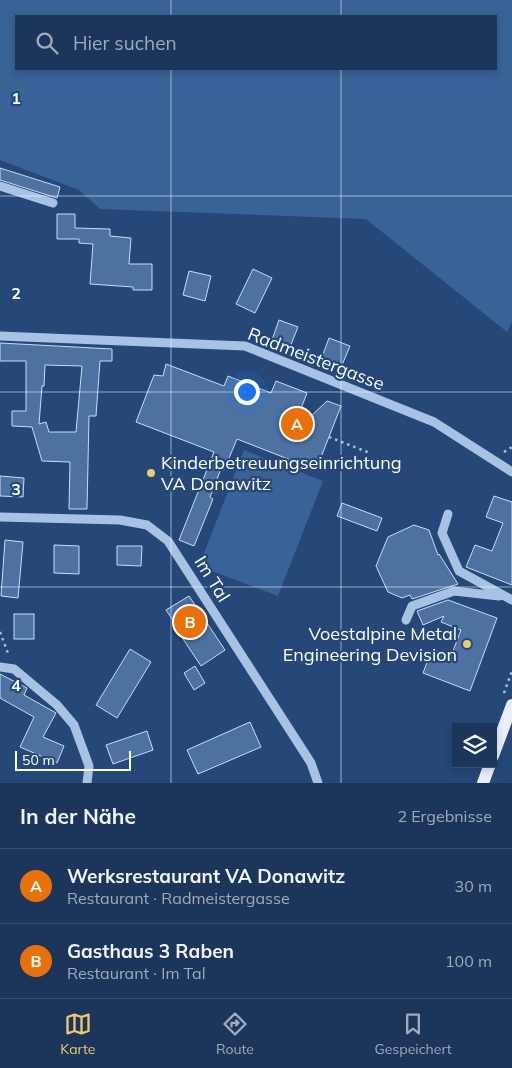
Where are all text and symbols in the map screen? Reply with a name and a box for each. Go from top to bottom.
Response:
search box [15,15,497,70]
icon: search [33,29,61,57]
text: Hier suchen [73,31,177,55]
text: 1 [11,88,21,108]
text: 2 [11,283,21,303]
street label: Radmeistergasse [245,322,388,395]
your location [234,379,260,405]
pin: A [281,405,313,443]
place label: Kinderbetreuungseinrichtung VA Donawitz [161,451,402,495]
marker: Kinderbetreuungseinrichtung VA Donawitz [145,467,157,479]
text: 3 [11,479,21,499]
street label: Im Tal [189,552,235,606]
pin: B [174,603,206,641]
place label: Voestalpine Metal Engineering Devision [283,622,457,666]
marker: Voestalpine Metal Engineering Devision [461,638,473,650]
text: 4 [11,675,21,695]
map controls [452,723,497,768]
button: layers [452,723,497,768]
scale bar [15,748,131,771]
text: 50 m [22,751,55,769]
text: In der Nähe [20,803,136,829]
text: 2 Ergebnisse [397,806,492,826]
text: Werksrestaurant VA Donawitz [67,864,345,888]
text: A [30,876,42,896]
text: 30 m [455,876,492,896]
text: Restaurant · Radmeistergasse [67,888,290,908]
text: Gasthaus 3 Raben [67,939,234,963]
text: B [30,951,42,971]
text: 100 m [445,951,492,971]
text: Restaurant · Im Tal [67,963,205,983]
tab: Karte [60,1010,95,1058]
tab: Route [216,1010,254,1058]
tab: Gespeichert [374,1010,452,1058]

